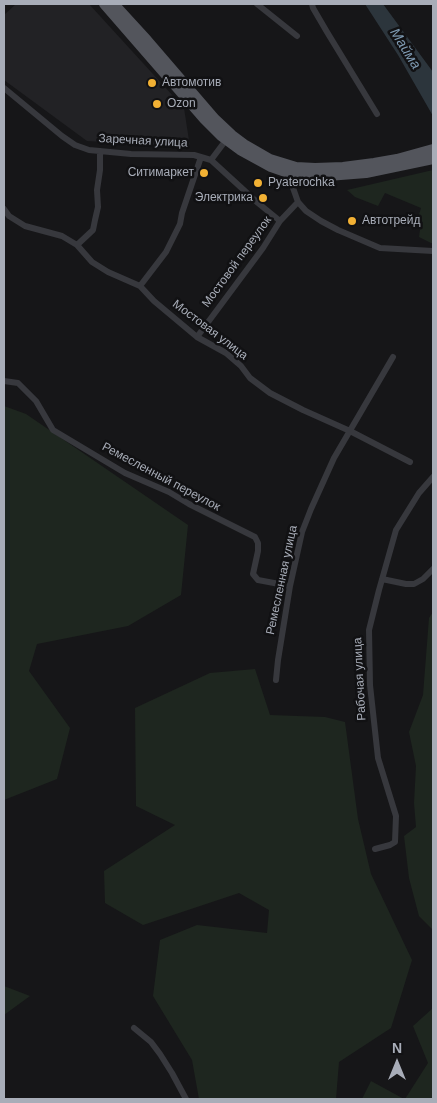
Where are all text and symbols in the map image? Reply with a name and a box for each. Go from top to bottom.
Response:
water label: Майма [386,26,424,72]
place label: Автомотив [162,76,221,90]
marker: Автомотив [146,77,158,89]
place label: Ozon [167,97,196,111]
marker: Ozon [151,98,163,110]
street label: Заречная улица [98,131,188,151]
place label: Ситимаркет [128,166,194,180]
marker: Ситимаркет [198,167,210,179]
place label: Pyaterochka [268,176,335,190]
marker: Pyaterochka [252,177,264,189]
place label: Электрика [195,191,253,205]
marker: Электрика [257,192,269,204]
street label: Мостовой переулок [199,214,275,310]
place label: Автотрейд [362,214,420,228]
marker: Автотрейд [346,215,358,227]
street label: Мостовая улица [169,297,251,363]
street label: Ремесленный переулок [99,440,223,514]
street label: Ремесленная улица [263,524,301,636]
street label: Рабочая улица [351,637,369,721]
north arrow [372,1038,422,1088]
text: N [392,1040,402,1056]

